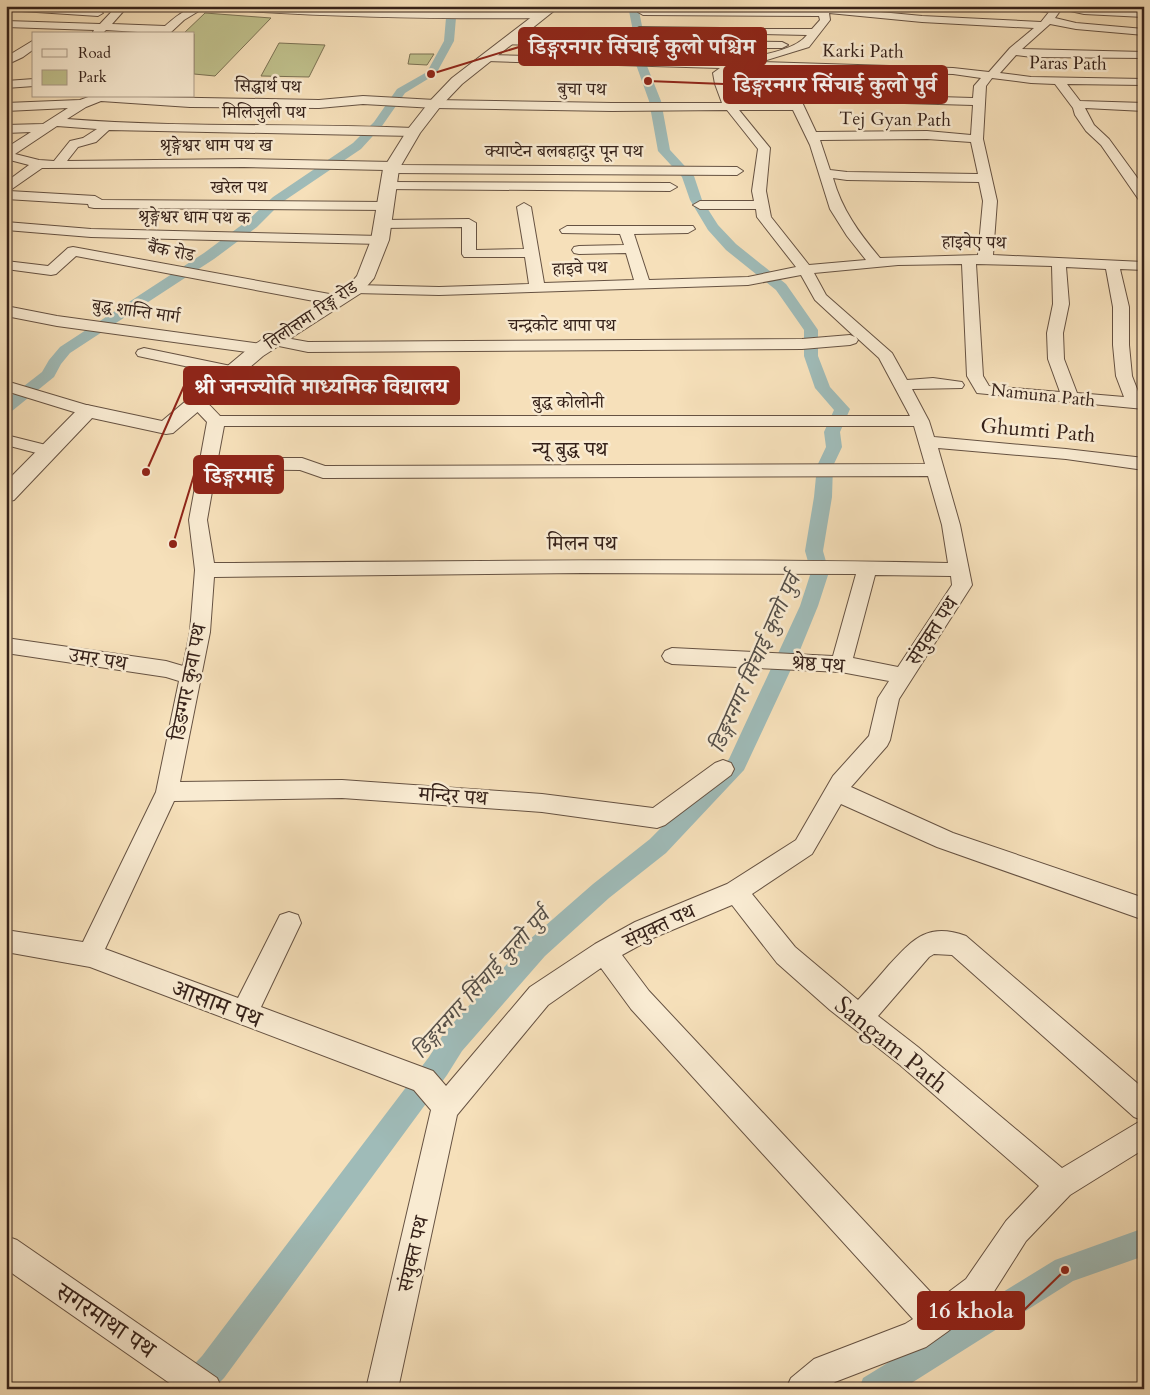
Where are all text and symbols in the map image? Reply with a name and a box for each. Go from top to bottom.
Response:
callout: डिङ्गरनगर सिंचाई कुलो पश्चिम [519,28,766,65]
legend [32,32,195,98]
text: डिङ्गरनगर सिंचाई कुलो पश्चिम [527,32,757,62]
street label: Karki Path [822,38,904,65]
text: Road [78,43,111,63]
street label: Paras Path [1029,50,1107,77]
callout: डिङ्गरनगर सिंचाई कुलो पुर्व [724,66,947,103]
text: Park [78,67,107,87]
text: डिङ्गरनगर सिंचाई कुलो पुर्व [731,70,939,100]
street label: सिद्धार्थ पथ [234,73,303,100]
street label: बुचा पथ [556,77,608,102]
street label: मिलिजुली पथ [221,100,307,125]
street label: Tej Gyan Path [839,106,951,133]
street label: श्रृङ्गेश्वर धाम पथ ख [160,133,273,158]
street label: क्याप्टेन बलबहादुर पून पथ [484,139,644,164]
street label: खरेल पथ [210,175,269,200]
street label: श्रृङ्गेश्वर धाम पथ क [138,204,252,231]
street label: हाइवेए पथ [941,229,1008,256]
street label: बैंक रोड [144,235,198,269]
street label: हाइवे पथ [551,255,609,282]
street label: तिलोत्तमा रिङ्ग रोड [259,274,364,356]
street label: बुद्ध शान्ति मार्ग [89,293,183,330]
street label: चन्द्रकोट थापा पथ [507,313,617,338]
callout: श्री जनज्योति माध्यमिक विद्यालय [184,367,459,404]
text: श्री जनज्योति माध्यमिक विद्यालय [194,372,450,402]
street label: Namuna Path [989,378,1097,413]
street label: बुद्ध कोलोनी [531,390,605,415]
street label: Ghumti Path [979,411,1097,450]
street label: न्यू बुद्ध पथ [531,435,609,464]
callout: डिङ्गरमाई [194,456,283,493]
text: डिङ्गरमाई [202,461,276,491]
street label: मिलन पथ [546,529,619,558]
water label: डिङ्गरनगर सिंचाई कुलो पुर्व [702,564,810,757]
street label: संयुक्त पथ [899,590,966,672]
street label: डिङग्गर कुवा पथ [163,620,214,744]
street label: उमर पथ [66,640,131,679]
street label: श्रेष्ठ पथ [790,648,847,681]
street label: मन्दिर पथ [416,780,490,813]
street label: संयुक्त पथ [617,896,702,956]
water label: डिङ्गरनगर सिंचाई कुलो पुर्व [405,898,560,1065]
street label: आसाम पथ [167,971,268,1037]
street label: Sangam Path [827,988,956,1101]
street label: संयुक्त पथ [390,1212,437,1296]
street label: सगरमाथा पथ [48,1274,163,1367]
callout: 16 khola [918,1292,1024,1329]
text: 16 khola [928,1296,1014,1326]

